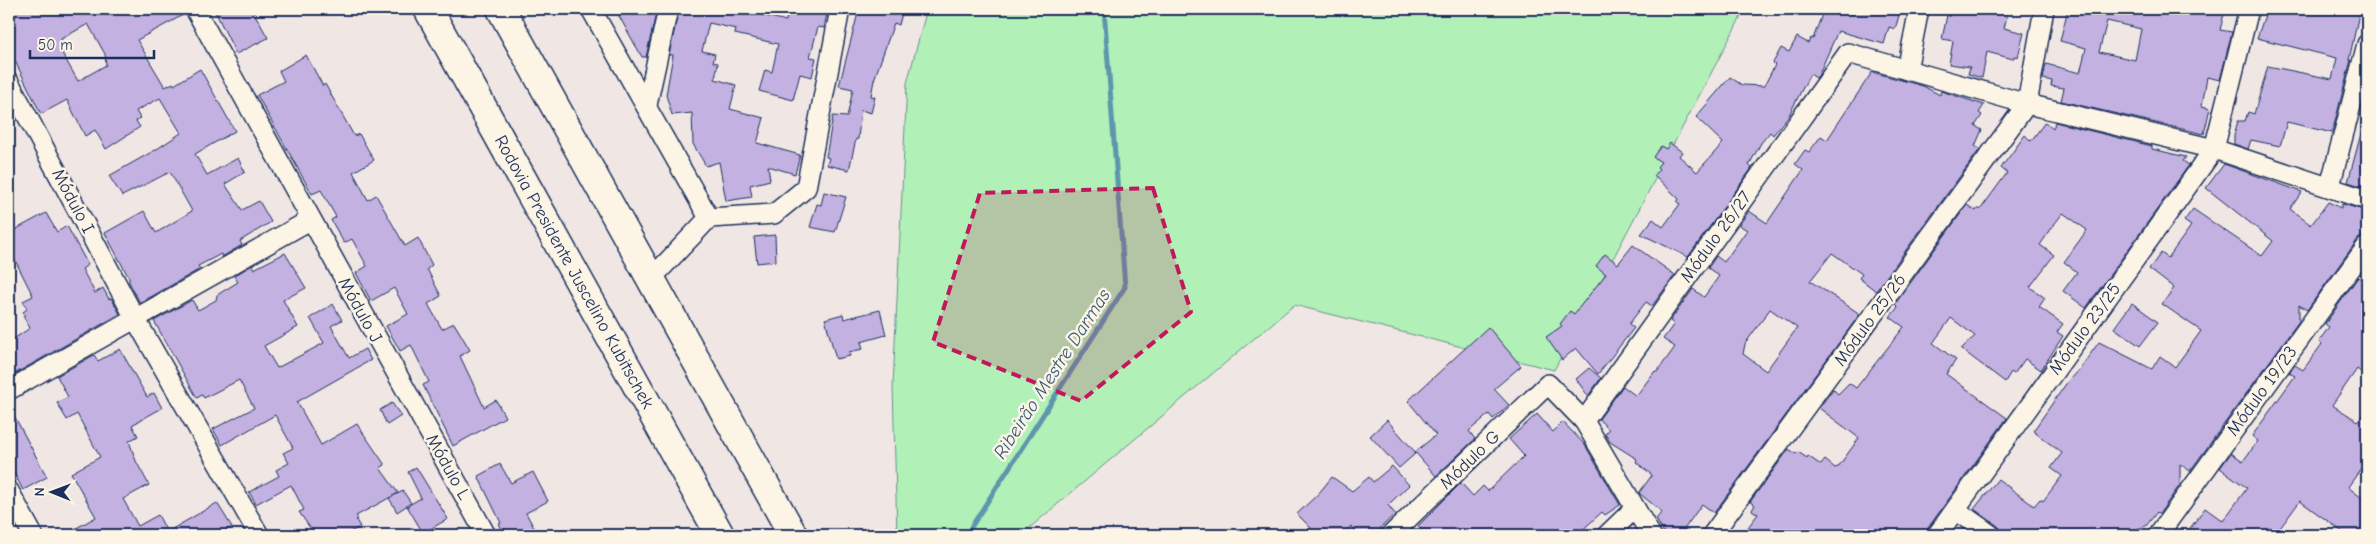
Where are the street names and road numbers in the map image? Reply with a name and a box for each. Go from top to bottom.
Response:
street label: Rodovia Presidente Juscelino Kubitschek [490,132,658,413]
street label: Módulo I [47,165,99,237]
street label: Módulo 26/27 [1676,187,1756,287]
street label: Módulo 25/26 [1829,270,1911,370]
street label: Módulo J [334,274,386,346]
street label: Módulo 23/25 [2045,279,2125,379]
street label: Módulo 19/23 [2222,342,2302,440]
street label: Módulo G [1435,426,1505,494]
street label: Módulo L [421,430,475,504]

